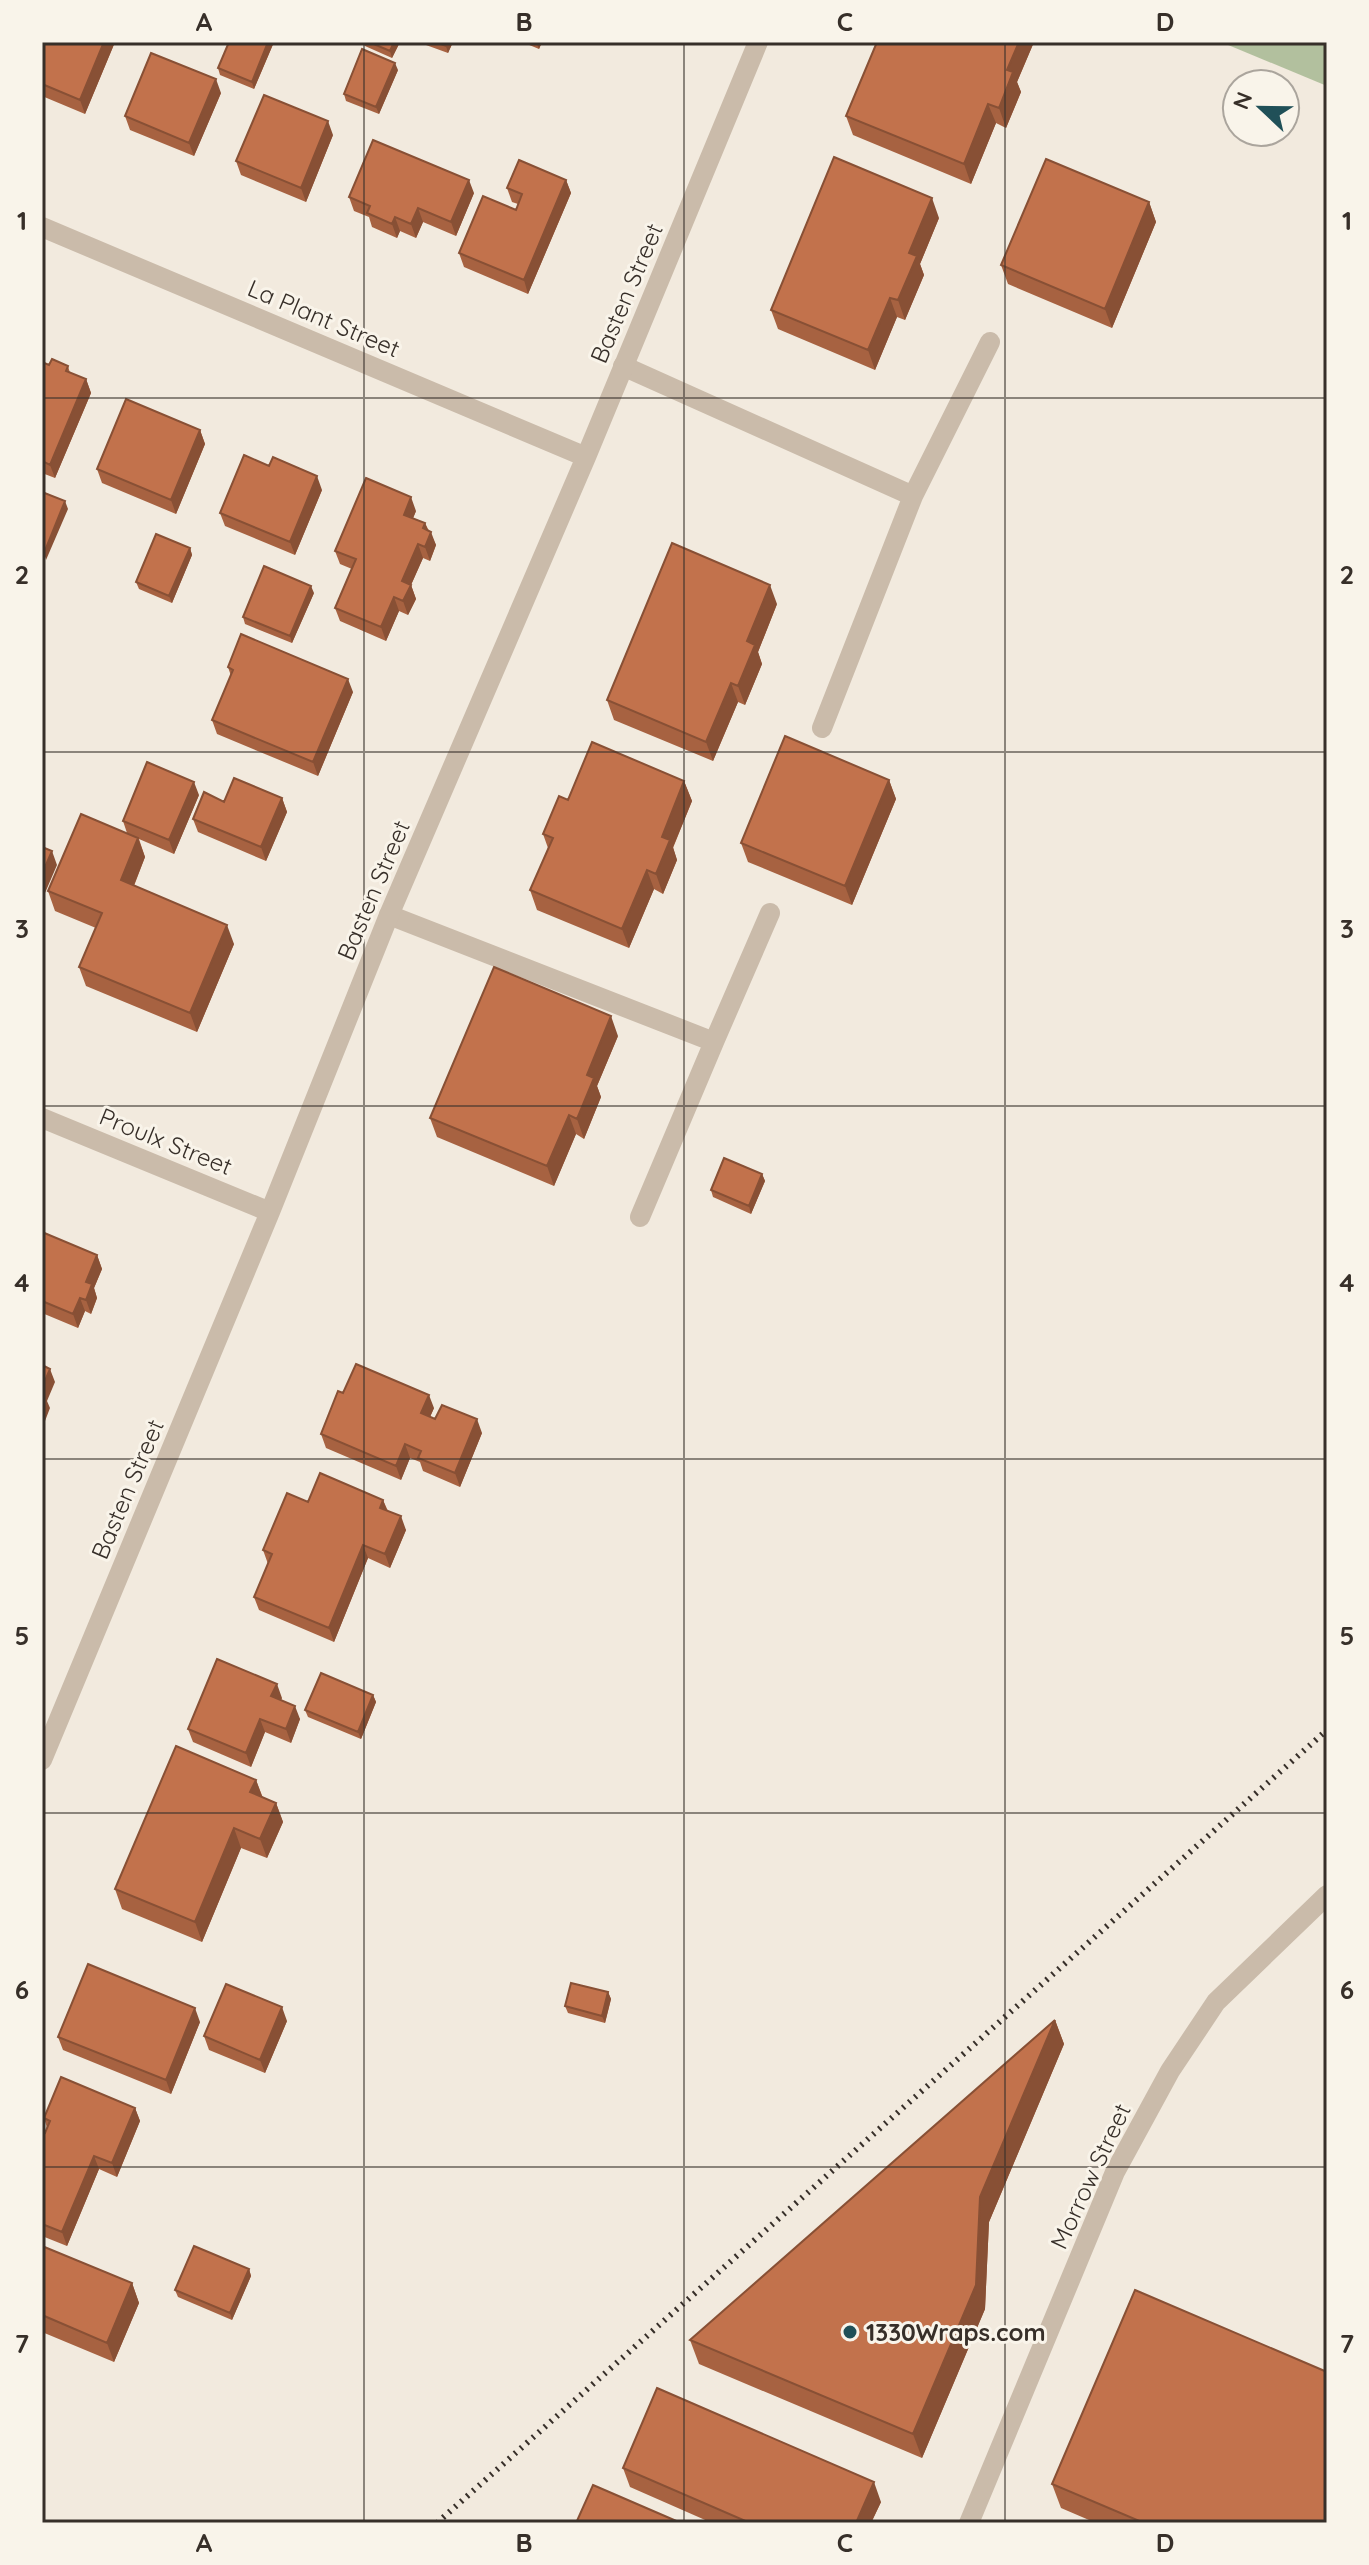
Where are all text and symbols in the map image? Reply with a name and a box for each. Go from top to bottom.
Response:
text: A [196,5,213,38]
text: B [515,5,533,38]
text: C [837,5,853,38]
text: D [1156,5,1174,38]
north arrow [1221,68,1301,148]
text: N [1226,88,1258,113]
text: 1 [17,204,27,237]
text: 1 [1342,204,1352,237]
street label: Basten Street [583,219,669,367]
street label: La Plant Street [243,272,405,364]
text: 2 [15,558,29,591]
text: 2 [1340,558,1354,591]
street label: Basten Street [330,816,416,964]
text: 3 [15,912,29,945]
text: 3 [1340,912,1354,945]
street label: Proulx Street [95,1101,237,1181]
text: 4 [14,1266,30,1299]
text: 4 [1339,1266,1355,1299]
street label: Basten Street [84,1415,170,1563]
text: 5 [15,1619,29,1652]
text: 5 [1340,1619,1354,1652]
text: 6 [15,1973,29,2006]
text: 6 [1340,1973,1354,2006]
street label: Morrow Street [1043,2099,1137,2253]
place label: 1330Wraps.com [866,2317,1046,2347]
marker: 1330Wraps.com [841,2323,859,2341]
text: 7 [15,2327,29,2360]
text: 7 [1340,2327,1354,2360]
text: A [196,2526,213,2559]
text: B [515,2526,533,2559]
text: C [837,2526,853,2559]
text: D [1156,2526,1174,2559]

